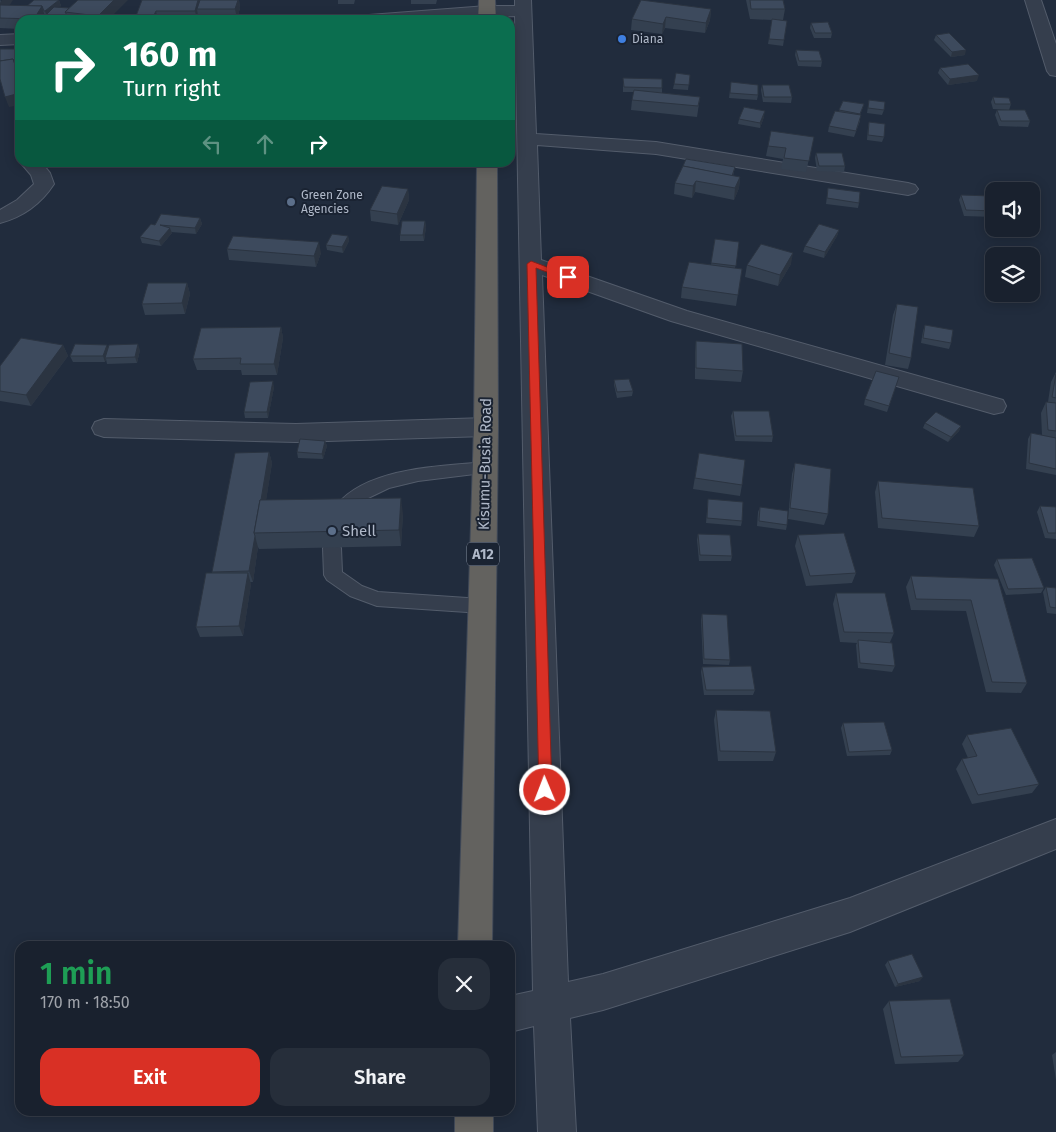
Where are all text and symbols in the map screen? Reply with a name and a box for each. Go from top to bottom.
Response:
place label: Diana [632,32,663,46]
text: 160 m [123,33,217,75]
marker: Diana [616,33,628,45]
icon: right [40,35,105,100]
text: Turn right [123,75,220,102]
icon: left [198,130,226,158]
icon: ahead [251,130,279,158]
icon: right [304,130,332,158]
map controls [985,182,1040,302]
button: sound [985,182,1040,237]
place label: Green Zone Agencies [301,188,363,216]
marker: Green Zone Agencies [285,196,297,208]
button: layers [985,247,1040,302]
pin [547,256,589,298]
icon: arrive [554,263,582,291]
street label: Kisumu-Busia Road [475,398,495,530]
place label: Shell [342,522,377,540]
marker: Shell [326,525,338,537]
road number: A12 [467,542,499,566]
position arrow [518,763,570,815]
text: 1 min [40,956,112,992]
button: close [438,958,490,1010]
text: 170 m · 18:50 [40,993,130,1012]
button: Exit [40,1048,260,1106]
button: Share [270,1048,490,1106]

